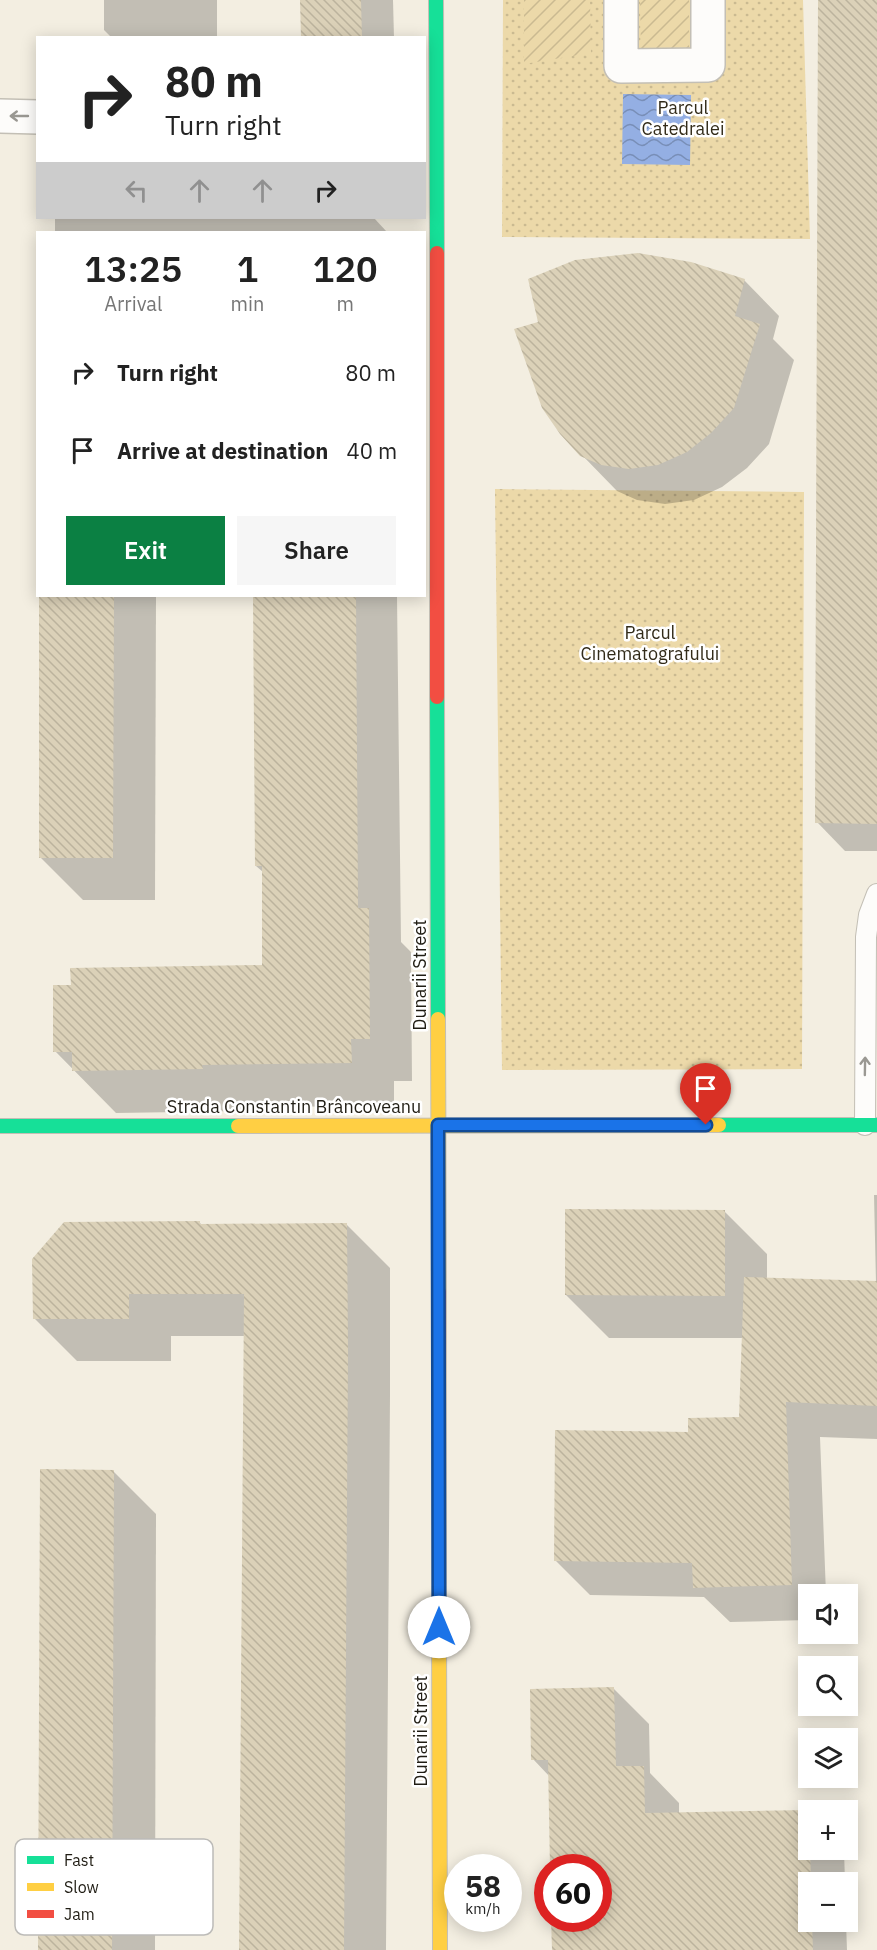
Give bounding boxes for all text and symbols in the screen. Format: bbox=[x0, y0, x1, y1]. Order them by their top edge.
text: 80 m bbox=[165, 54, 263, 109]
icon: right bbox=[66, 60, 144, 138]
park label: Parcul Catedralei bbox=[642, 96, 724, 140]
text: Turn right bbox=[165, 107, 282, 142]
one-way arrow bbox=[9, 111, 29, 122]
icon: left bbox=[120, 174, 153, 207]
icon: ahead bbox=[183, 174, 216, 207]
icon: ahead bbox=[246, 174, 279, 207]
icon: right bbox=[309, 174, 342, 207]
text: 13:25 bbox=[84, 245, 182, 292]
text: 1 bbox=[237, 245, 258, 292]
text: 120 bbox=[313, 245, 378, 292]
text: Arrival bbox=[104, 290, 162, 317]
text: min bbox=[231, 290, 264, 317]
text: m bbox=[336, 290, 354, 317]
icon: right bbox=[66, 356, 99, 389]
text: Turn right bbox=[117, 358, 218, 387]
text: 80 m bbox=[345, 358, 396, 387]
icon: arrive bbox=[66, 434, 99, 467]
text: Arrive at destination bbox=[117, 436, 328, 465]
text: 40 m bbox=[346, 436, 397, 465]
button: Exit bbox=[66, 516, 225, 585]
button: Share bbox=[237, 516, 396, 585]
park label: Parcul Cinematografului bbox=[581, 621, 719, 665]
street label: Dunarii Street bbox=[408, 919, 431, 1031]
one-way arrow bbox=[859, 1057, 871, 1077]
pin bbox=[680, 1063, 731, 1125]
icon: arrive bbox=[689, 1072, 722, 1105]
street label: Strada Constantin Brâncoveanu bbox=[167, 1095, 421, 1118]
map controls bbox=[798, 1584, 858, 1932]
button: sound bbox=[798, 1584, 858, 1644]
position arrow bbox=[407, 1595, 471, 1659]
button: search bbox=[798, 1656, 858, 1716]
street label: Dunarii Street bbox=[409, 1675, 432, 1787]
button: layers bbox=[798, 1728, 858, 1788]
button: + bbox=[798, 1800, 858, 1860]
legend bbox=[15, 1839, 213, 1935]
text: Fast bbox=[64, 1850, 94, 1870]
speed limit sign: 60 bbox=[534, 1854, 612, 1932]
text: 58 bbox=[465, 1866, 501, 1905]
button: − bbox=[798, 1872, 858, 1932]
text: Slow bbox=[64, 1877, 99, 1897]
text: km/h bbox=[465, 1899, 501, 1918]
text: Jam bbox=[64, 1904, 95, 1924]

